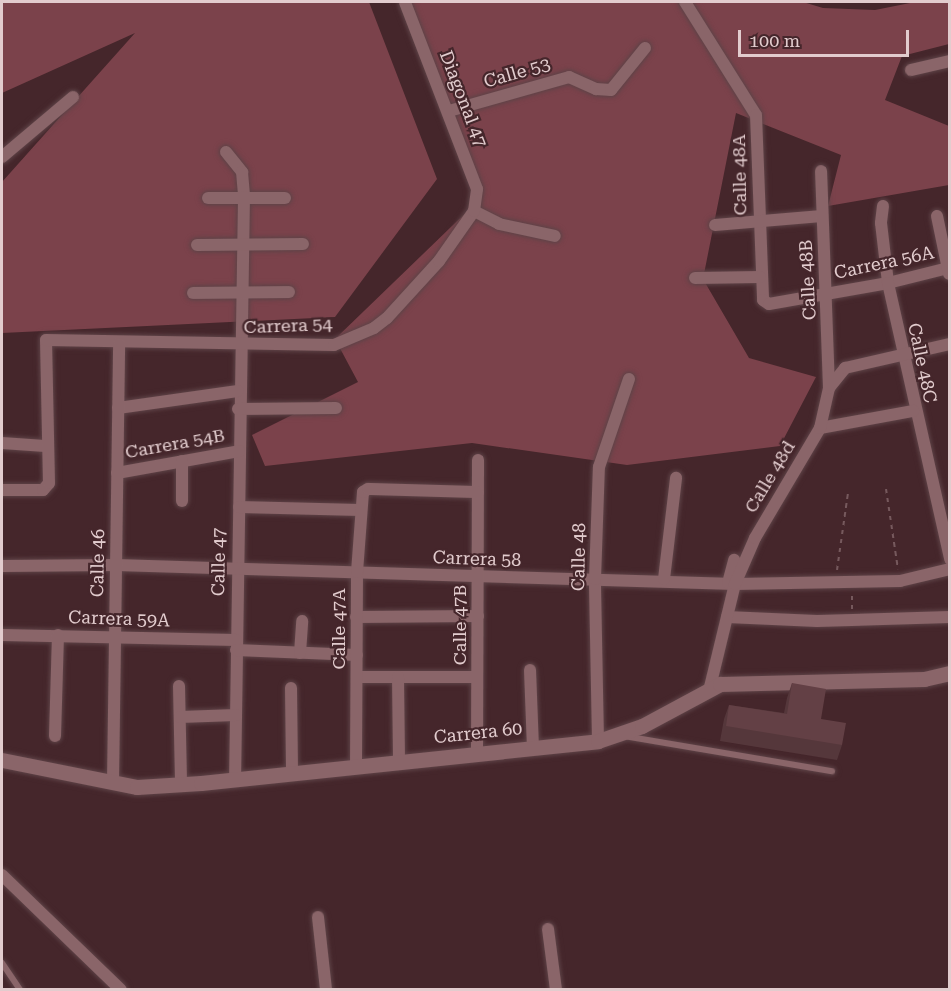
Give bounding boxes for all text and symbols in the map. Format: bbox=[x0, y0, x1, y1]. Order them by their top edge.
scale bar bbox=[741, 18, 912, 56]
text: 100 m bbox=[749, 30, 800, 51]
street label: Diagonal 47 bbox=[435, 48, 491, 150]
street label: Calle 53 bbox=[481, 53, 553, 93]
street label: Calle 48A bbox=[728, 134, 752, 216]
street label: Calle 48B bbox=[795, 239, 821, 321]
street label: Carrera 56A bbox=[832, 242, 936, 284]
street label: Carrera 54 bbox=[243, 314, 333, 338]
street label: Calle 48C bbox=[903, 321, 941, 405]
street label: Carrera 54B bbox=[123, 425, 227, 463]
street label: Calle 48d bbox=[740, 437, 800, 517]
street label: Calle 48 bbox=[568, 523, 590, 591]
street label: Calle 47 bbox=[208, 528, 230, 596]
street label: Calle 46 bbox=[87, 529, 109, 597]
street label: Carrera 58 bbox=[432, 547, 522, 571]
street label: Calle 47B bbox=[449, 585, 471, 665]
street label: Calle 47A bbox=[328, 589, 350, 669]
street label: Carrera 59A bbox=[68, 606, 170, 632]
street label: Carrera 60 bbox=[433, 718, 523, 748]

